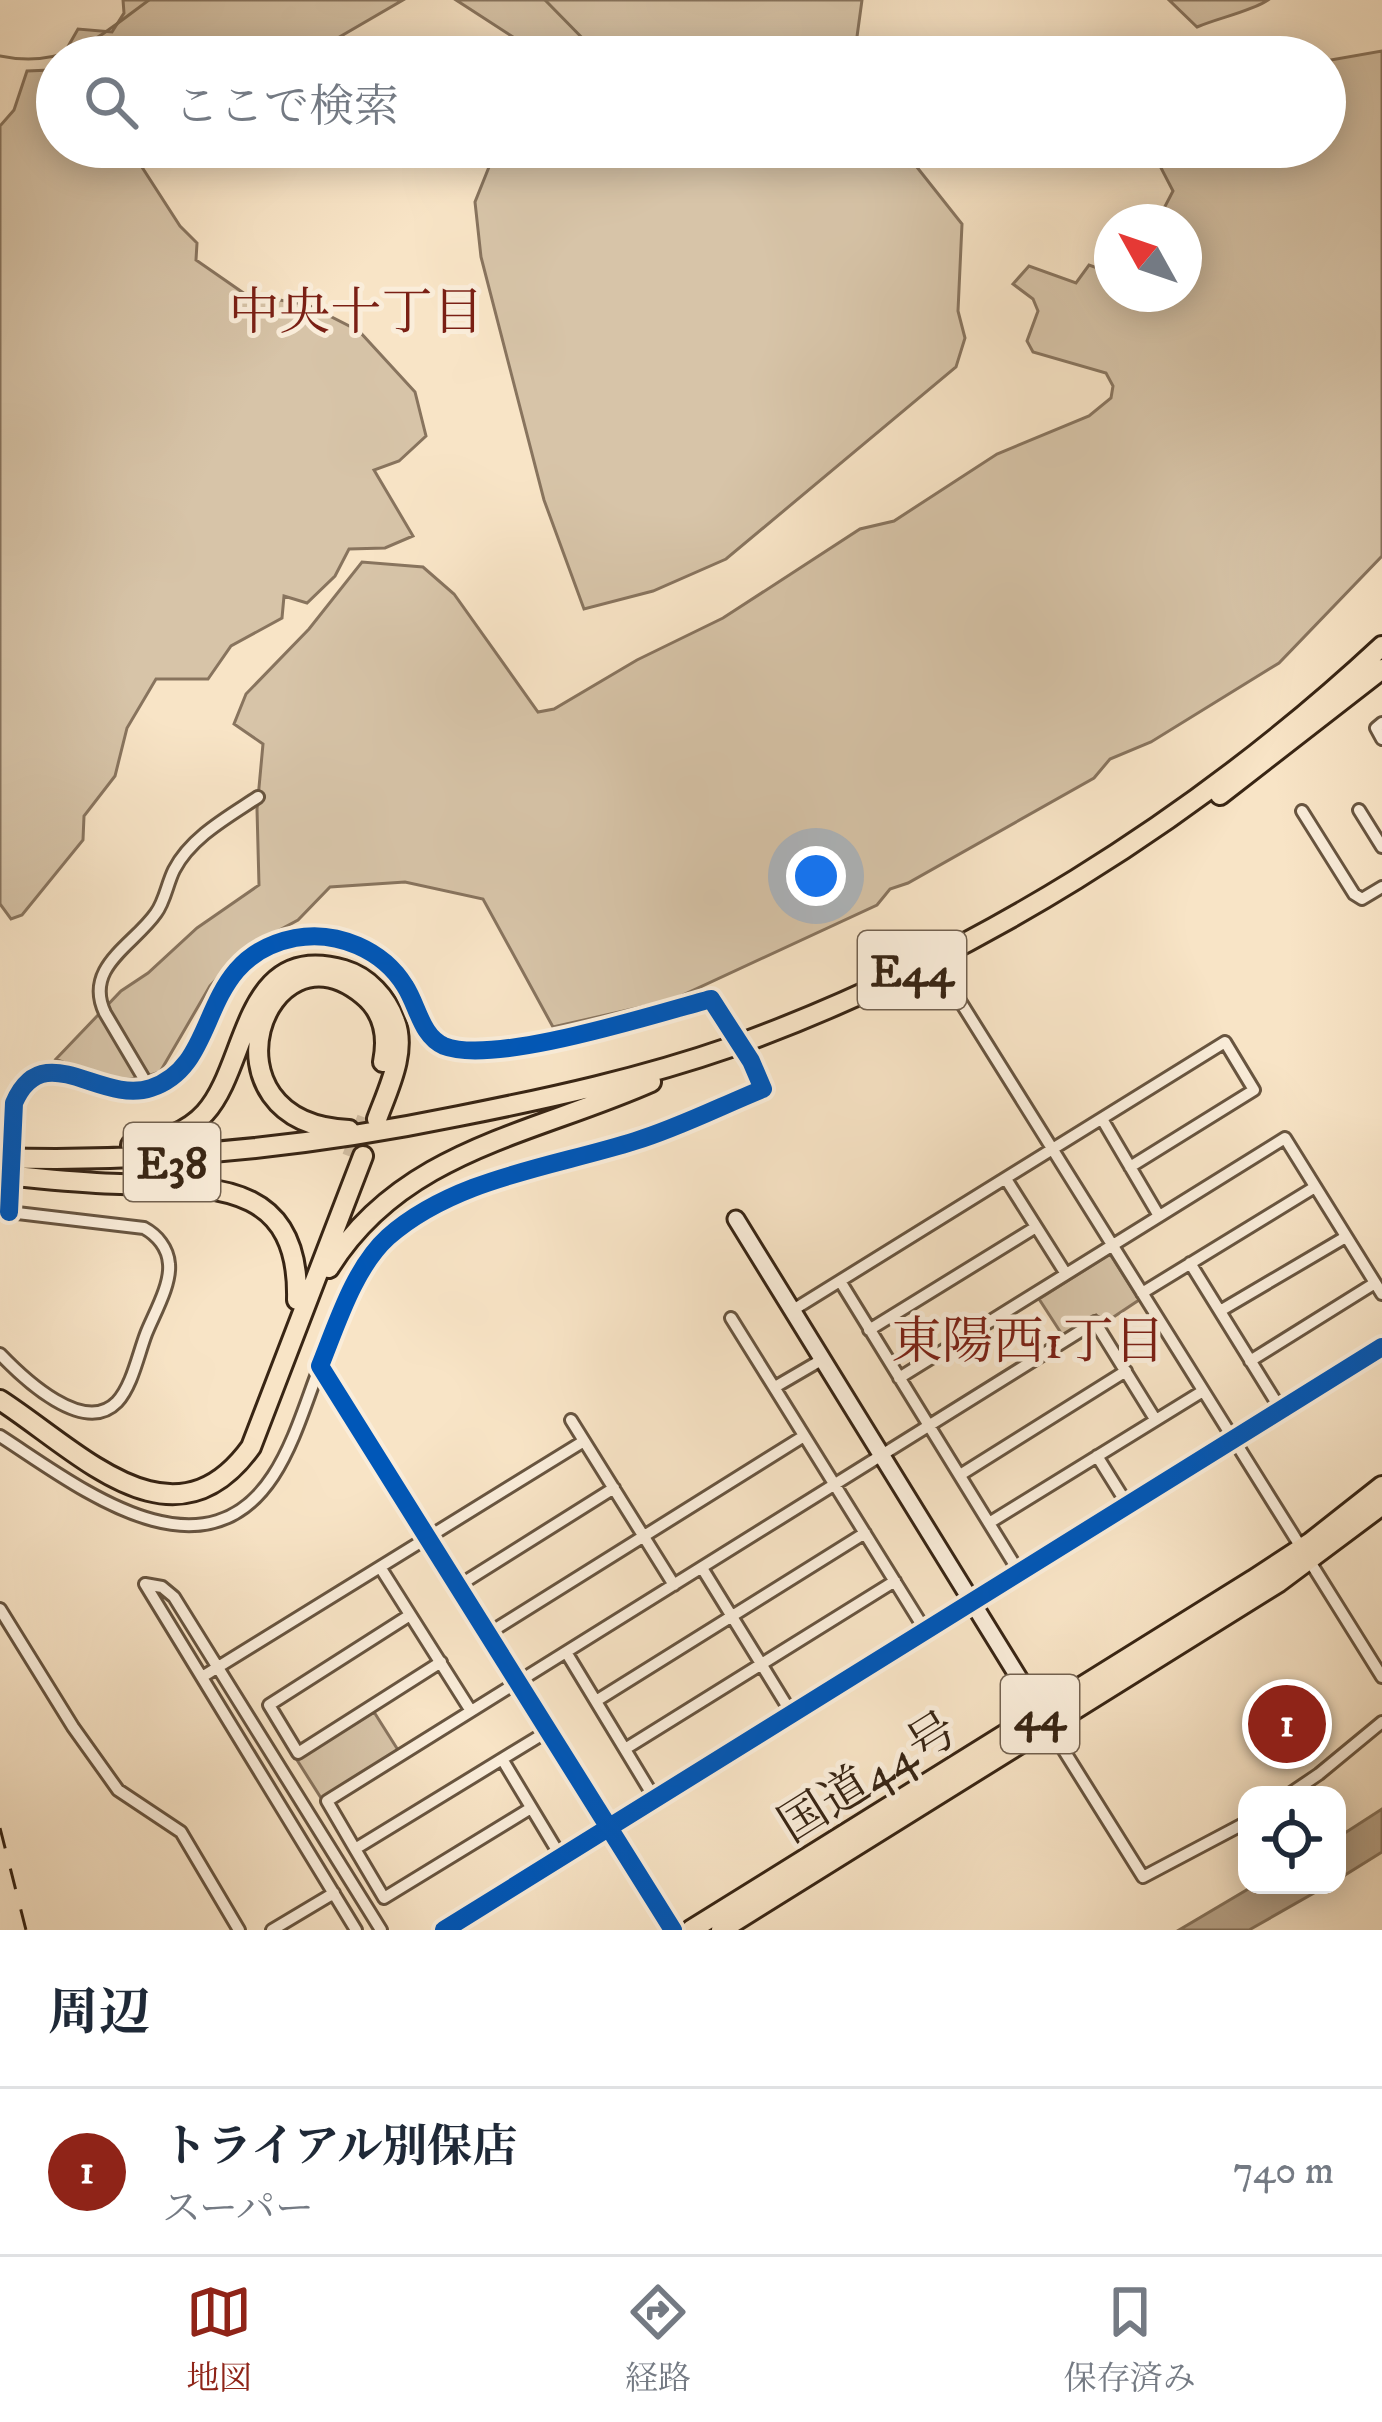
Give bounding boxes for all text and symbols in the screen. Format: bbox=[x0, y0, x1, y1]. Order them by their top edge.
search box bbox=[36, 36, 1346, 168]
icon: search bbox=[78, 69, 144, 135]
text: ここで検索 bbox=[174, 80, 399, 136]
north arrow bbox=[1094, 204, 1202, 312]
district label: 中央十丁目 bbox=[228, 282, 484, 346]
your location bbox=[786, 846, 846, 906]
road number: E44 bbox=[858, 931, 966, 1009]
road number: E38 bbox=[124, 1123, 220, 1201]
district label: 東陽西1丁目 bbox=[891, 1311, 1165, 1375]
road number: 44 bbox=[1001, 1675, 1079, 1753]
pin: 1 bbox=[1248, 1679, 1326, 1769]
street label: 国道44号 bbox=[768, 1700, 969, 1857]
map controls bbox=[1238, 1786, 1346, 1894]
button: locate bbox=[1238, 1786, 1346, 1894]
text: 周辺 bbox=[48, 1982, 150, 2046]
text: トライアル別保店 bbox=[162, 2120, 518, 2176]
text: 1 bbox=[80, 2147, 94, 2196]
text: 740 m bbox=[1233, 2147, 1334, 2196]
text: スーパー bbox=[162, 2185, 314, 2234]
tab: 地図 bbox=[186, 2279, 252, 2400]
tab: 経路 bbox=[625, 2279, 691, 2400]
tab: 保存済み bbox=[1064, 2279, 1196, 2400]

